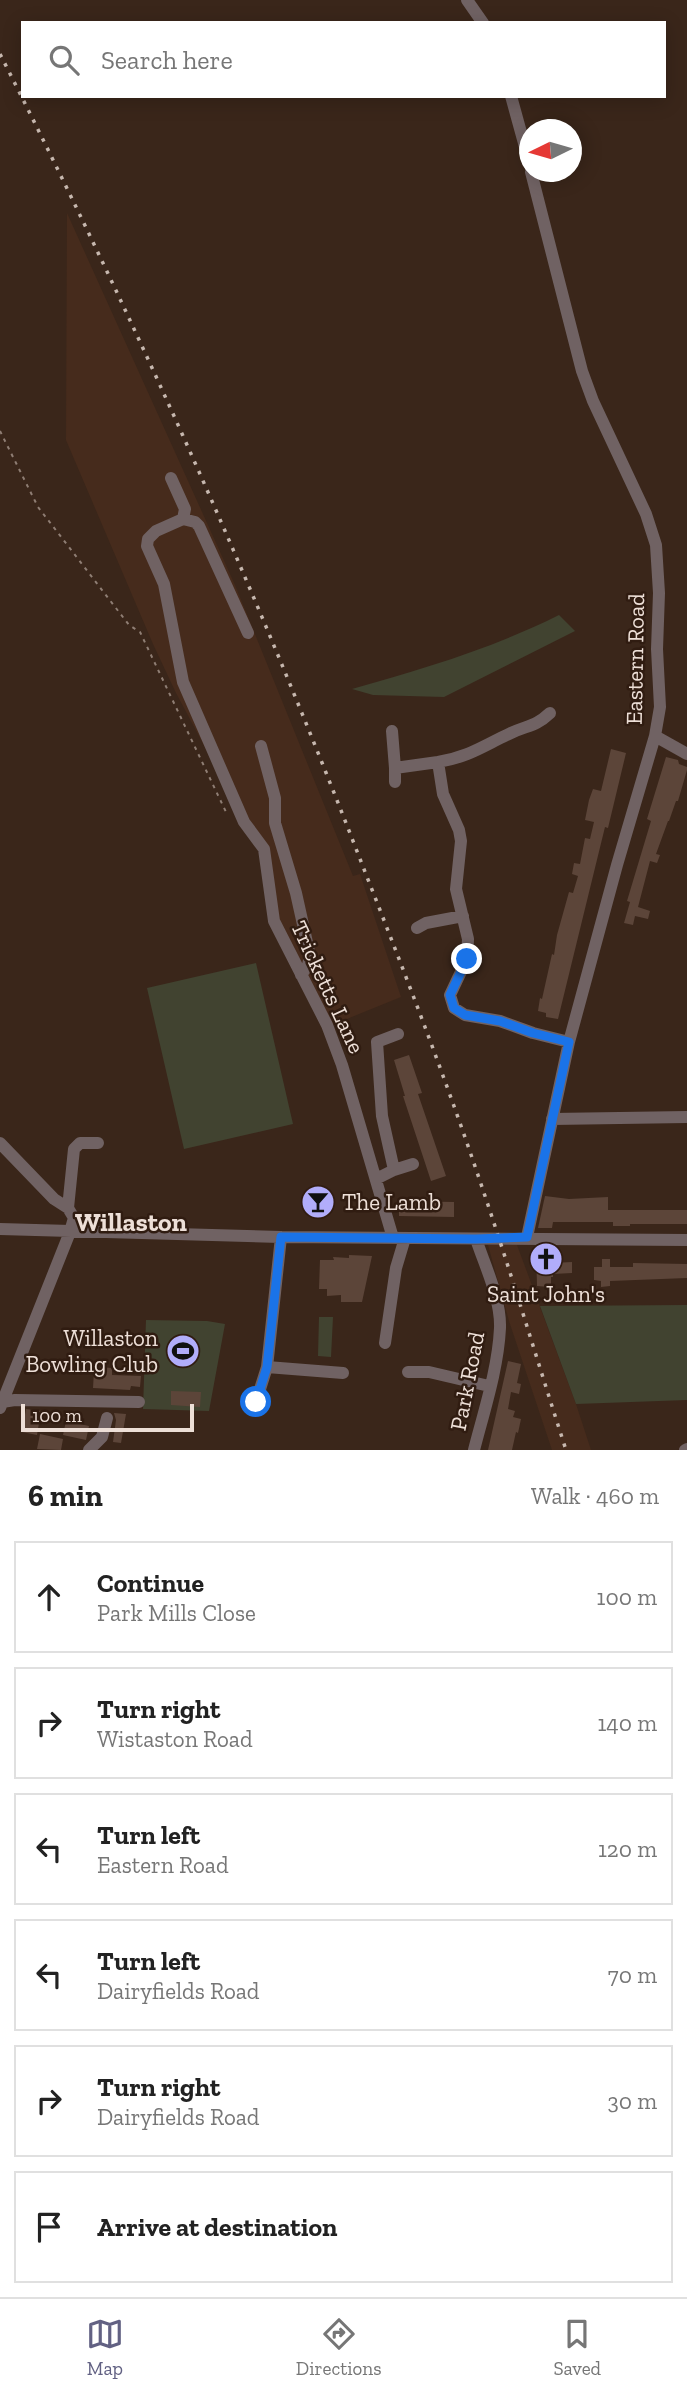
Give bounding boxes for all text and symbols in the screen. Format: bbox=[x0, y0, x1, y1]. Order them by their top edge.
search box bbox=[21, 21, 666, 98]
icon: search bbox=[45, 41, 83, 79]
text: Search here bbox=[101, 44, 233, 76]
north arrow bbox=[519, 119, 582, 182]
street label: Eastern Road bbox=[620, 593, 650, 725]
street label: Tricketts Lane bbox=[285, 916, 371, 1058]
route end bbox=[451, 943, 482, 974]
bar icon: The Lamb bbox=[299, 1183, 337, 1221]
place label: The Lamb bbox=[342, 1188, 441, 1216]
district label: Willaston bbox=[75, 1206, 188, 1238]
church icon: Saint John's bbox=[527, 1240, 565, 1278]
place label: Saint John's bbox=[487, 1280, 605, 1308]
place label: Willaston Bowling Club bbox=[25, 1324, 158, 1378]
street label: Park Road bbox=[444, 1329, 490, 1433]
sports icon: Willaston Bowling Club bbox=[164, 1332, 202, 1370]
route start bbox=[240, 1386, 271, 1417]
scale bar bbox=[21, 1401, 194, 1433]
text: 100 m bbox=[32, 1404, 82, 1427]
text: 6 min bbox=[28, 1478, 103, 1514]
text: Walk · 460 m bbox=[531, 1482, 659, 1510]
text: Continue bbox=[97, 1567, 204, 1599]
icon: ahead bbox=[30, 1578, 68, 1616]
text: 100 m bbox=[597, 1583, 657, 1611]
text: Park Mills Close bbox=[97, 1599, 256, 1627]
text: Turn right bbox=[97, 1693, 220, 1725]
icon: right bbox=[30, 1704, 68, 1742]
text: 140 m bbox=[597, 1709, 657, 1737]
text: Wistaston Road bbox=[97, 1725, 253, 1753]
text: Turn left bbox=[97, 1819, 200, 1851]
icon: left bbox=[30, 1830, 68, 1868]
text: 120 m bbox=[598, 1835, 657, 1863]
text: Eastern Road bbox=[97, 1851, 229, 1879]
text: Turn left bbox=[97, 1945, 200, 1977]
icon: left bbox=[30, 1956, 68, 1994]
text: 70 m bbox=[608, 1961, 657, 1989]
text: Dairyfields Road bbox=[97, 1977, 259, 2005]
text: Turn right bbox=[97, 2071, 220, 2103]
icon: right bbox=[30, 2082, 68, 2120]
text: 30 m bbox=[607, 2087, 657, 2115]
text: Dairyfields Road bbox=[97, 2103, 259, 2131]
icon: arrive bbox=[30, 2208, 68, 2246]
text: Arrive at destination bbox=[97, 2211, 337, 2243]
tab: Map bbox=[86, 2315, 124, 2380]
tab: Directions bbox=[296, 2315, 382, 2380]
tab: Saved bbox=[553, 2315, 601, 2380]

